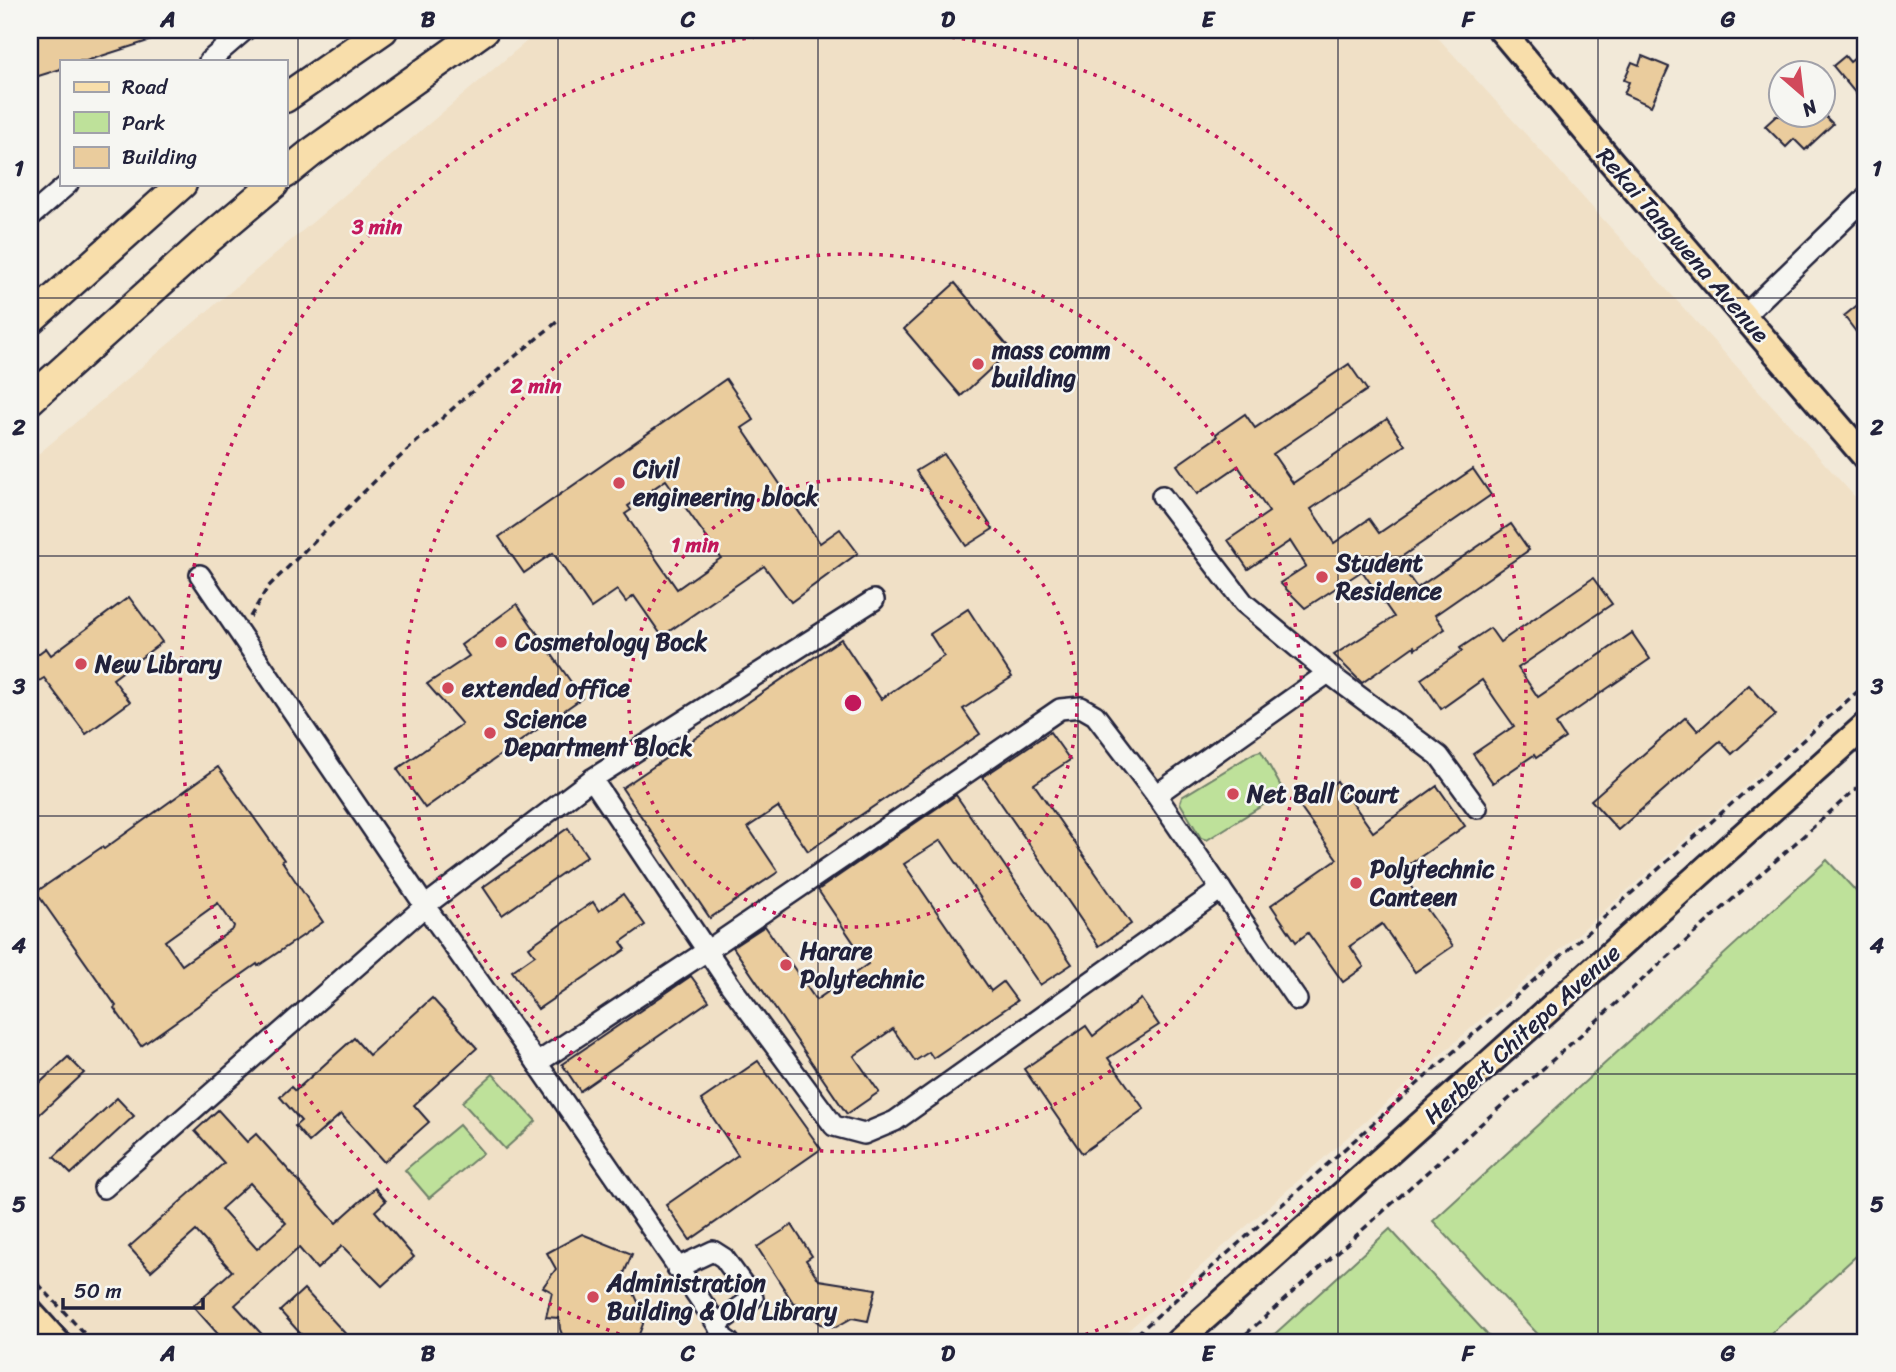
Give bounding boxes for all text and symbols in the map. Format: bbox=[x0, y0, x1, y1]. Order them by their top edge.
text: A bbox=[159, 0, 176, 40]
text: B bbox=[421, 0, 436, 40]
text: C bbox=[680, 0, 696, 40]
text: D bbox=[941, 0, 956, 40]
text: E bbox=[1202, 0, 1217, 40]
text: F bbox=[1461, 0, 1476, 40]
text: G bbox=[1720, 0, 1736, 40]
legend bbox=[60, 60, 287, 186]
north arrow bbox=[1766, 60, 1836, 130]
text: Road bbox=[122, 68, 169, 106]
text: N bbox=[1795, 90, 1824, 127]
text: Park bbox=[122, 104, 165, 142]
street label: Rekai Tangwena Avenue bbox=[1585, 137, 1781, 353]
text: Building bbox=[122, 138, 198, 176]
text: 1 bbox=[14, 148, 24, 189]
text: 1 bbox=[1872, 148, 1882, 189]
text: 3 min bbox=[351, 208, 403, 246]
place label: mass comm building bbox=[991, 329, 1111, 399]
marker: mass comm building bbox=[970, 356, 986, 372]
text: 2 min bbox=[510, 367, 562, 405]
text: 2 bbox=[11, 407, 26, 448]
text: 2 bbox=[1869, 407, 1884, 448]
place label: Civil engineering block bbox=[632, 448, 820, 518]
marker: Civil engineering block bbox=[611, 475, 627, 491]
text: 1 min bbox=[671, 526, 720, 564]
place label: Student Residence bbox=[1335, 542, 1443, 612]
marker: Student Residence bbox=[1314, 569, 1330, 585]
place label: Cosmetology Bock bbox=[514, 621, 708, 663]
marker: Cosmetology Bock bbox=[493, 634, 509, 650]
place label: New Library bbox=[94, 643, 222, 685]
marker: New Library bbox=[73, 656, 89, 672]
text: 3 bbox=[12, 666, 26, 707]
text: 3 bbox=[1870, 666, 1884, 707]
place label: extended office bbox=[461, 667, 631, 709]
marker: extended office bbox=[440, 680, 456, 696]
centre of rings bbox=[841, 691, 865, 715]
place label: Science Department Block bbox=[503, 698, 693, 768]
marker: Science Department Block bbox=[482, 725, 498, 741]
place label: Net Ball Court bbox=[1246, 773, 1400, 815]
marker: Net Ball Court bbox=[1225, 786, 1241, 802]
place label: Polytechnic Canteen bbox=[1369, 848, 1495, 918]
marker: Polytechnic Canteen bbox=[1348, 875, 1364, 891]
text: 4 bbox=[11, 925, 27, 966]
text: 4 bbox=[1869, 925, 1885, 966]
place label: Harare Polytechnic bbox=[800, 930, 925, 1000]
street label: Herbert Chitepo Avenue bbox=[1413, 933, 1631, 1135]
marker: Harare Polytechnic bbox=[778, 957, 794, 973]
text: 5 bbox=[12, 1184, 26, 1225]
text: 5 bbox=[1870, 1184, 1884, 1225]
place label: Administration Building & Old Library bbox=[606, 1262, 837, 1332]
scale bar bbox=[63, 1267, 203, 1311]
text: 50 m bbox=[74, 1272, 122, 1310]
marker: Administration Building & Old Library bbox=[585, 1289, 601, 1305]
text: A bbox=[159, 1333, 176, 1372]
text: B bbox=[421, 1333, 436, 1372]
text: C bbox=[680, 1333, 696, 1372]
text: D bbox=[941, 1333, 956, 1372]
text: E bbox=[1202, 1333, 1217, 1372]
text: F bbox=[1461, 1333, 1476, 1372]
text: G bbox=[1720, 1333, 1736, 1372]

